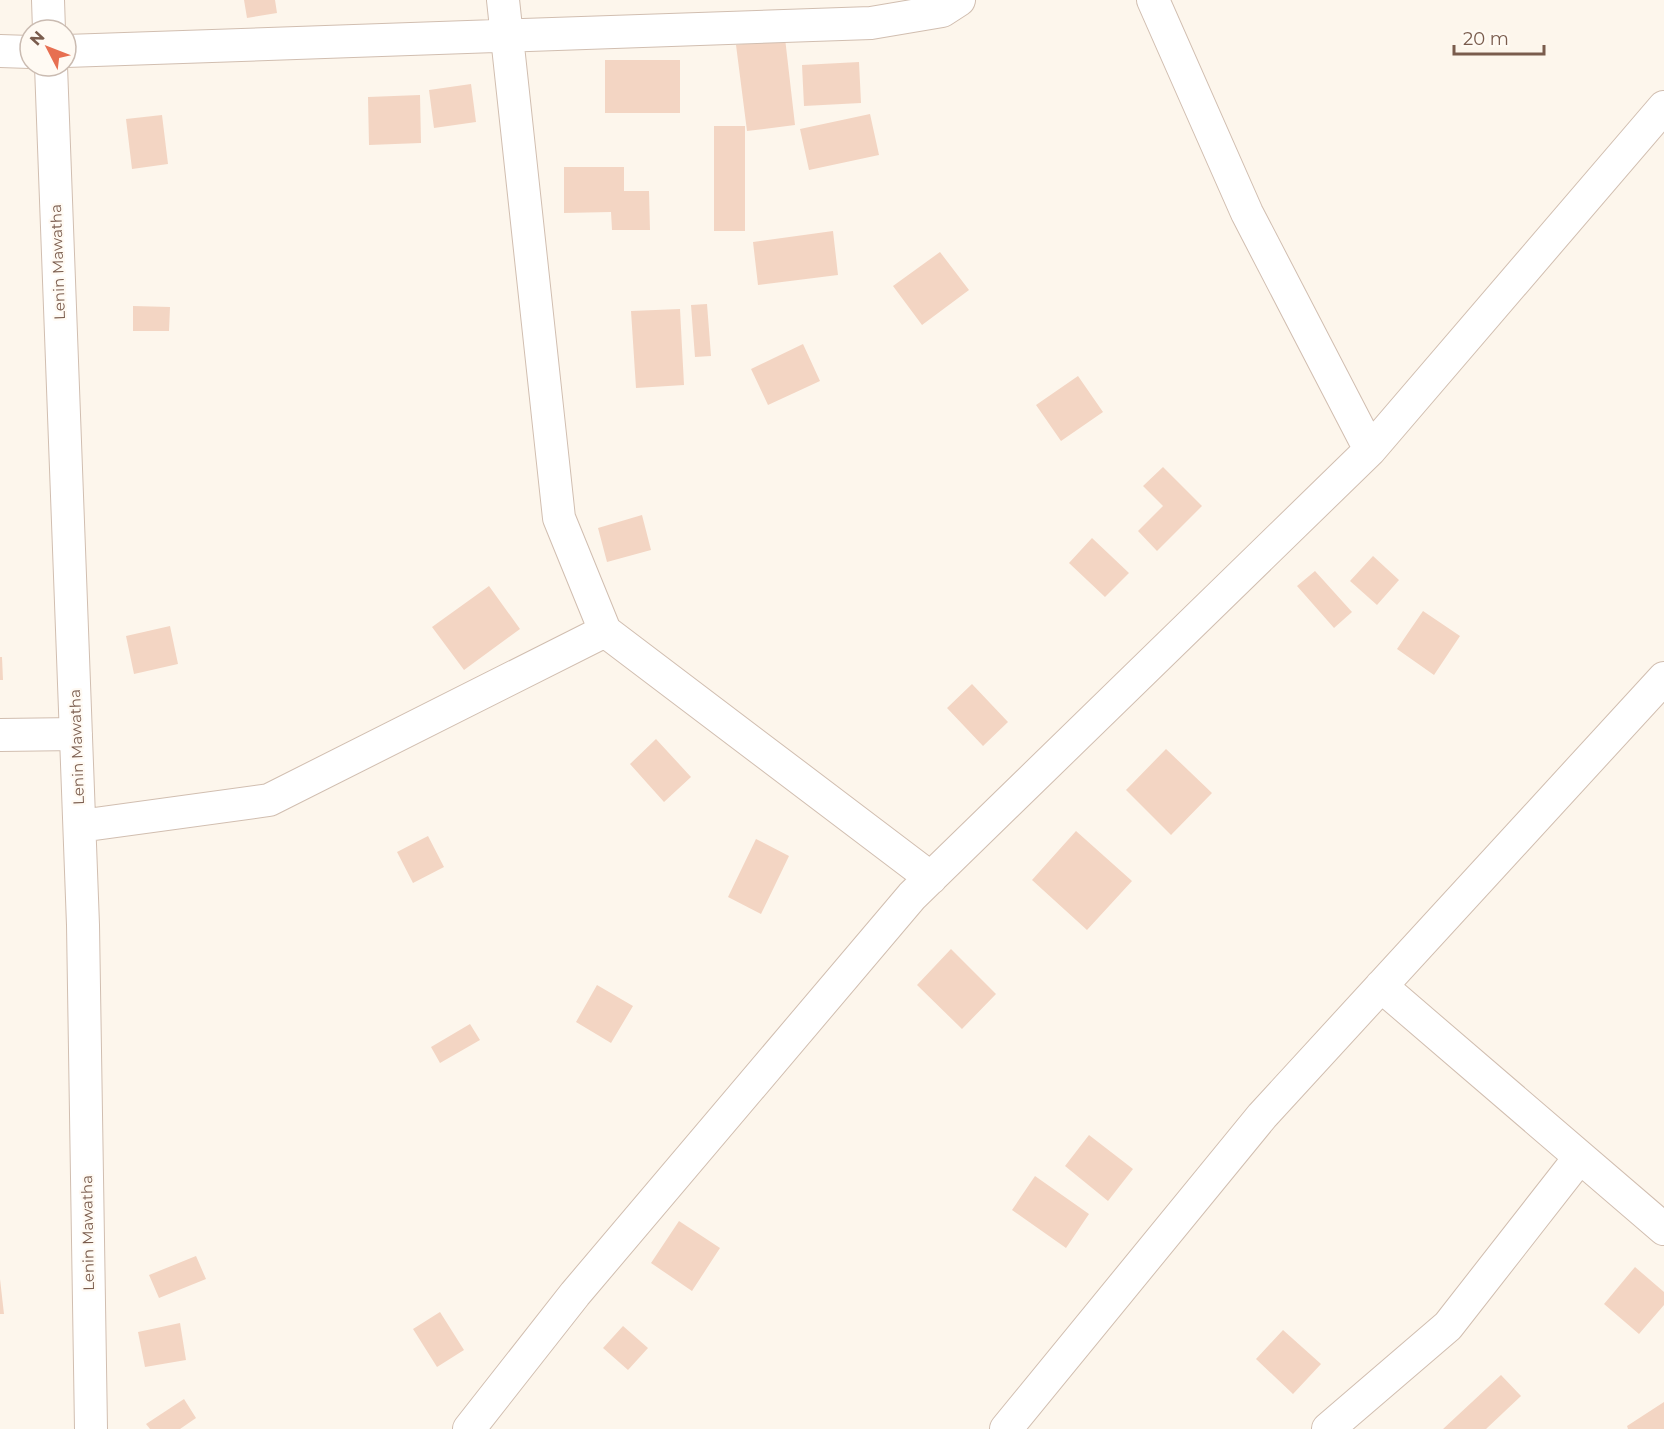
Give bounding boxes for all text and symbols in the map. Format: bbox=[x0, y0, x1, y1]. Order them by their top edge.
north arrow bbox=[18, 18, 78, 78]
scale bar bbox=[1454, 18, 1544, 56]
text: N bbox=[26, 27, 49, 49]
text: 20 m bbox=[1463, 28, 1509, 50]
street label: Lenin Mawatha bbox=[46, 204, 69, 320]
street label: Lenin Mawatha bbox=[65, 689, 88, 805]
street label: Lenin Mawatha bbox=[77, 1175, 98, 1291]

